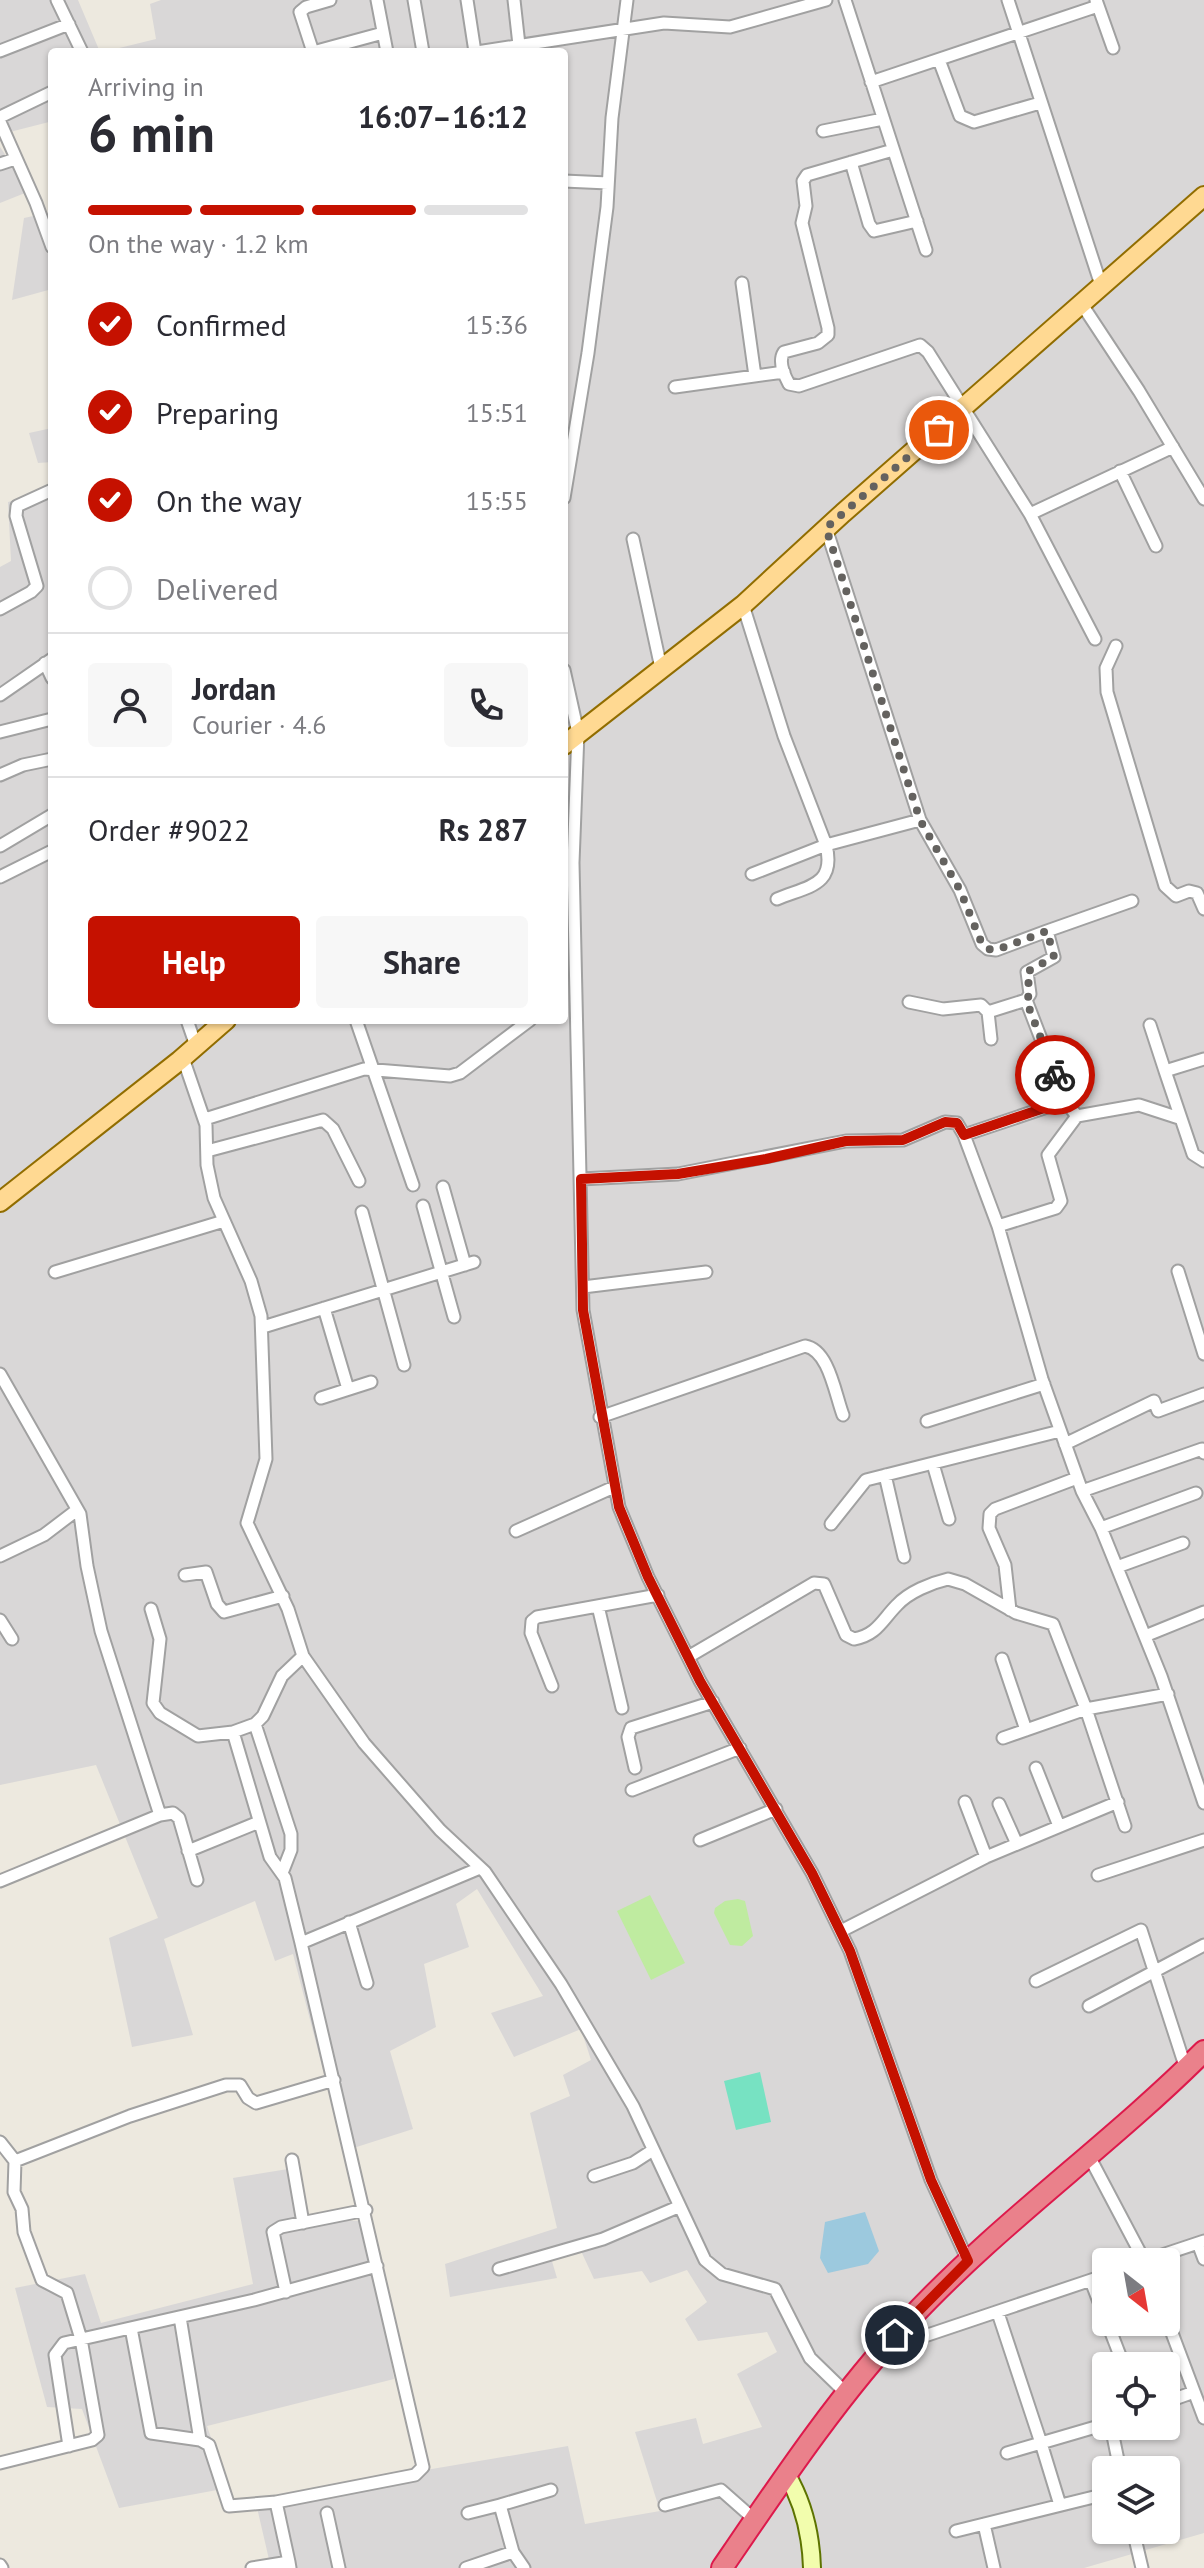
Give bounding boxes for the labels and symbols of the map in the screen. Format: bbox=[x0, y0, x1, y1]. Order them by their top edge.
pin bbox=[905, 396, 973, 464]
courier bbox=[1015, 1035, 1095, 1115]
north arrow bbox=[1092, 2248, 1180, 2336]
pin bbox=[861, 2301, 929, 2369]

